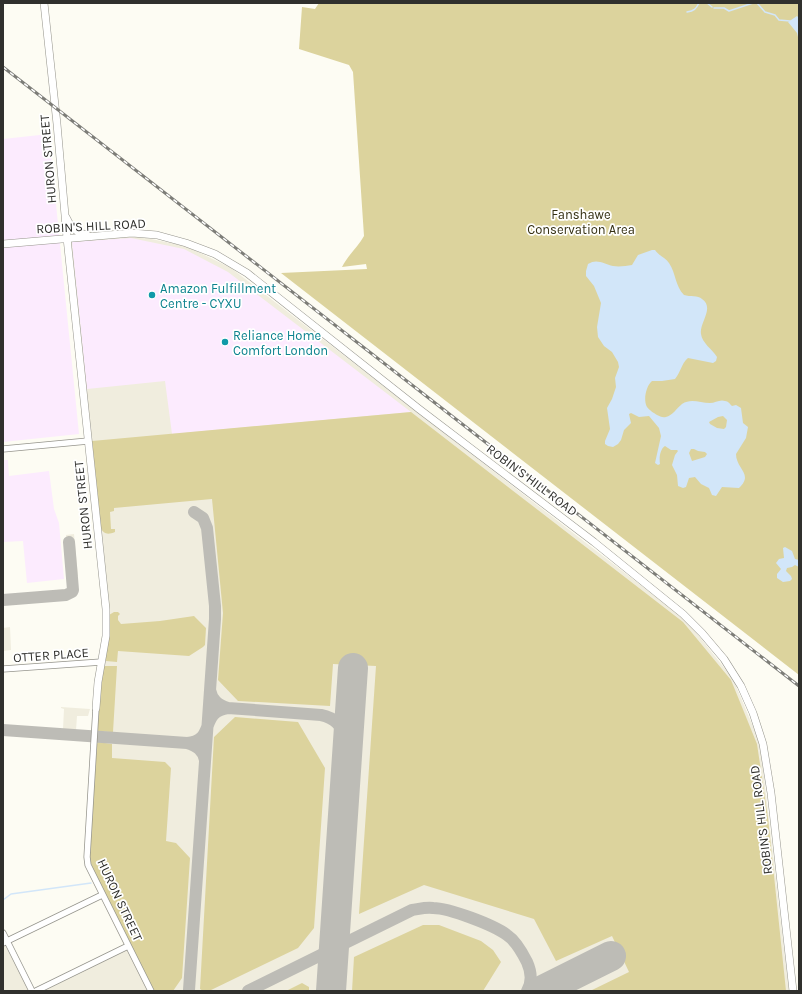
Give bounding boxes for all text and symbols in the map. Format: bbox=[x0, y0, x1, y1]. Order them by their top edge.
street label: HURON STREET bbox=[37, 114, 59, 204]
park label: Fanshawe Conservation Area bbox=[527, 207, 635, 237]
street label: ROBIN'S HILL ROAD bbox=[36, 216, 146, 236]
place label: Amazon Fulfillment Centre - CYXU bbox=[160, 281, 276, 311]
marker: Amazon Fulfillment Centre - CYXU bbox=[147, 290, 157, 300]
place label: Reliance Home Comfort London bbox=[233, 328, 328, 358]
marker: Reliance Home Comfort London bbox=[220, 337, 230, 347]
street label: ROBIN'S HILL ROAD bbox=[484, 441, 580, 519]
street label: HURON STREET bbox=[71, 459, 95, 550]
street label: OTTER PLACE bbox=[13, 645, 89, 665]
street label: ROBIN'S HILL ROAD bbox=[747, 765, 775, 875]
street label: HURON STREET bbox=[94, 857, 146, 944]

